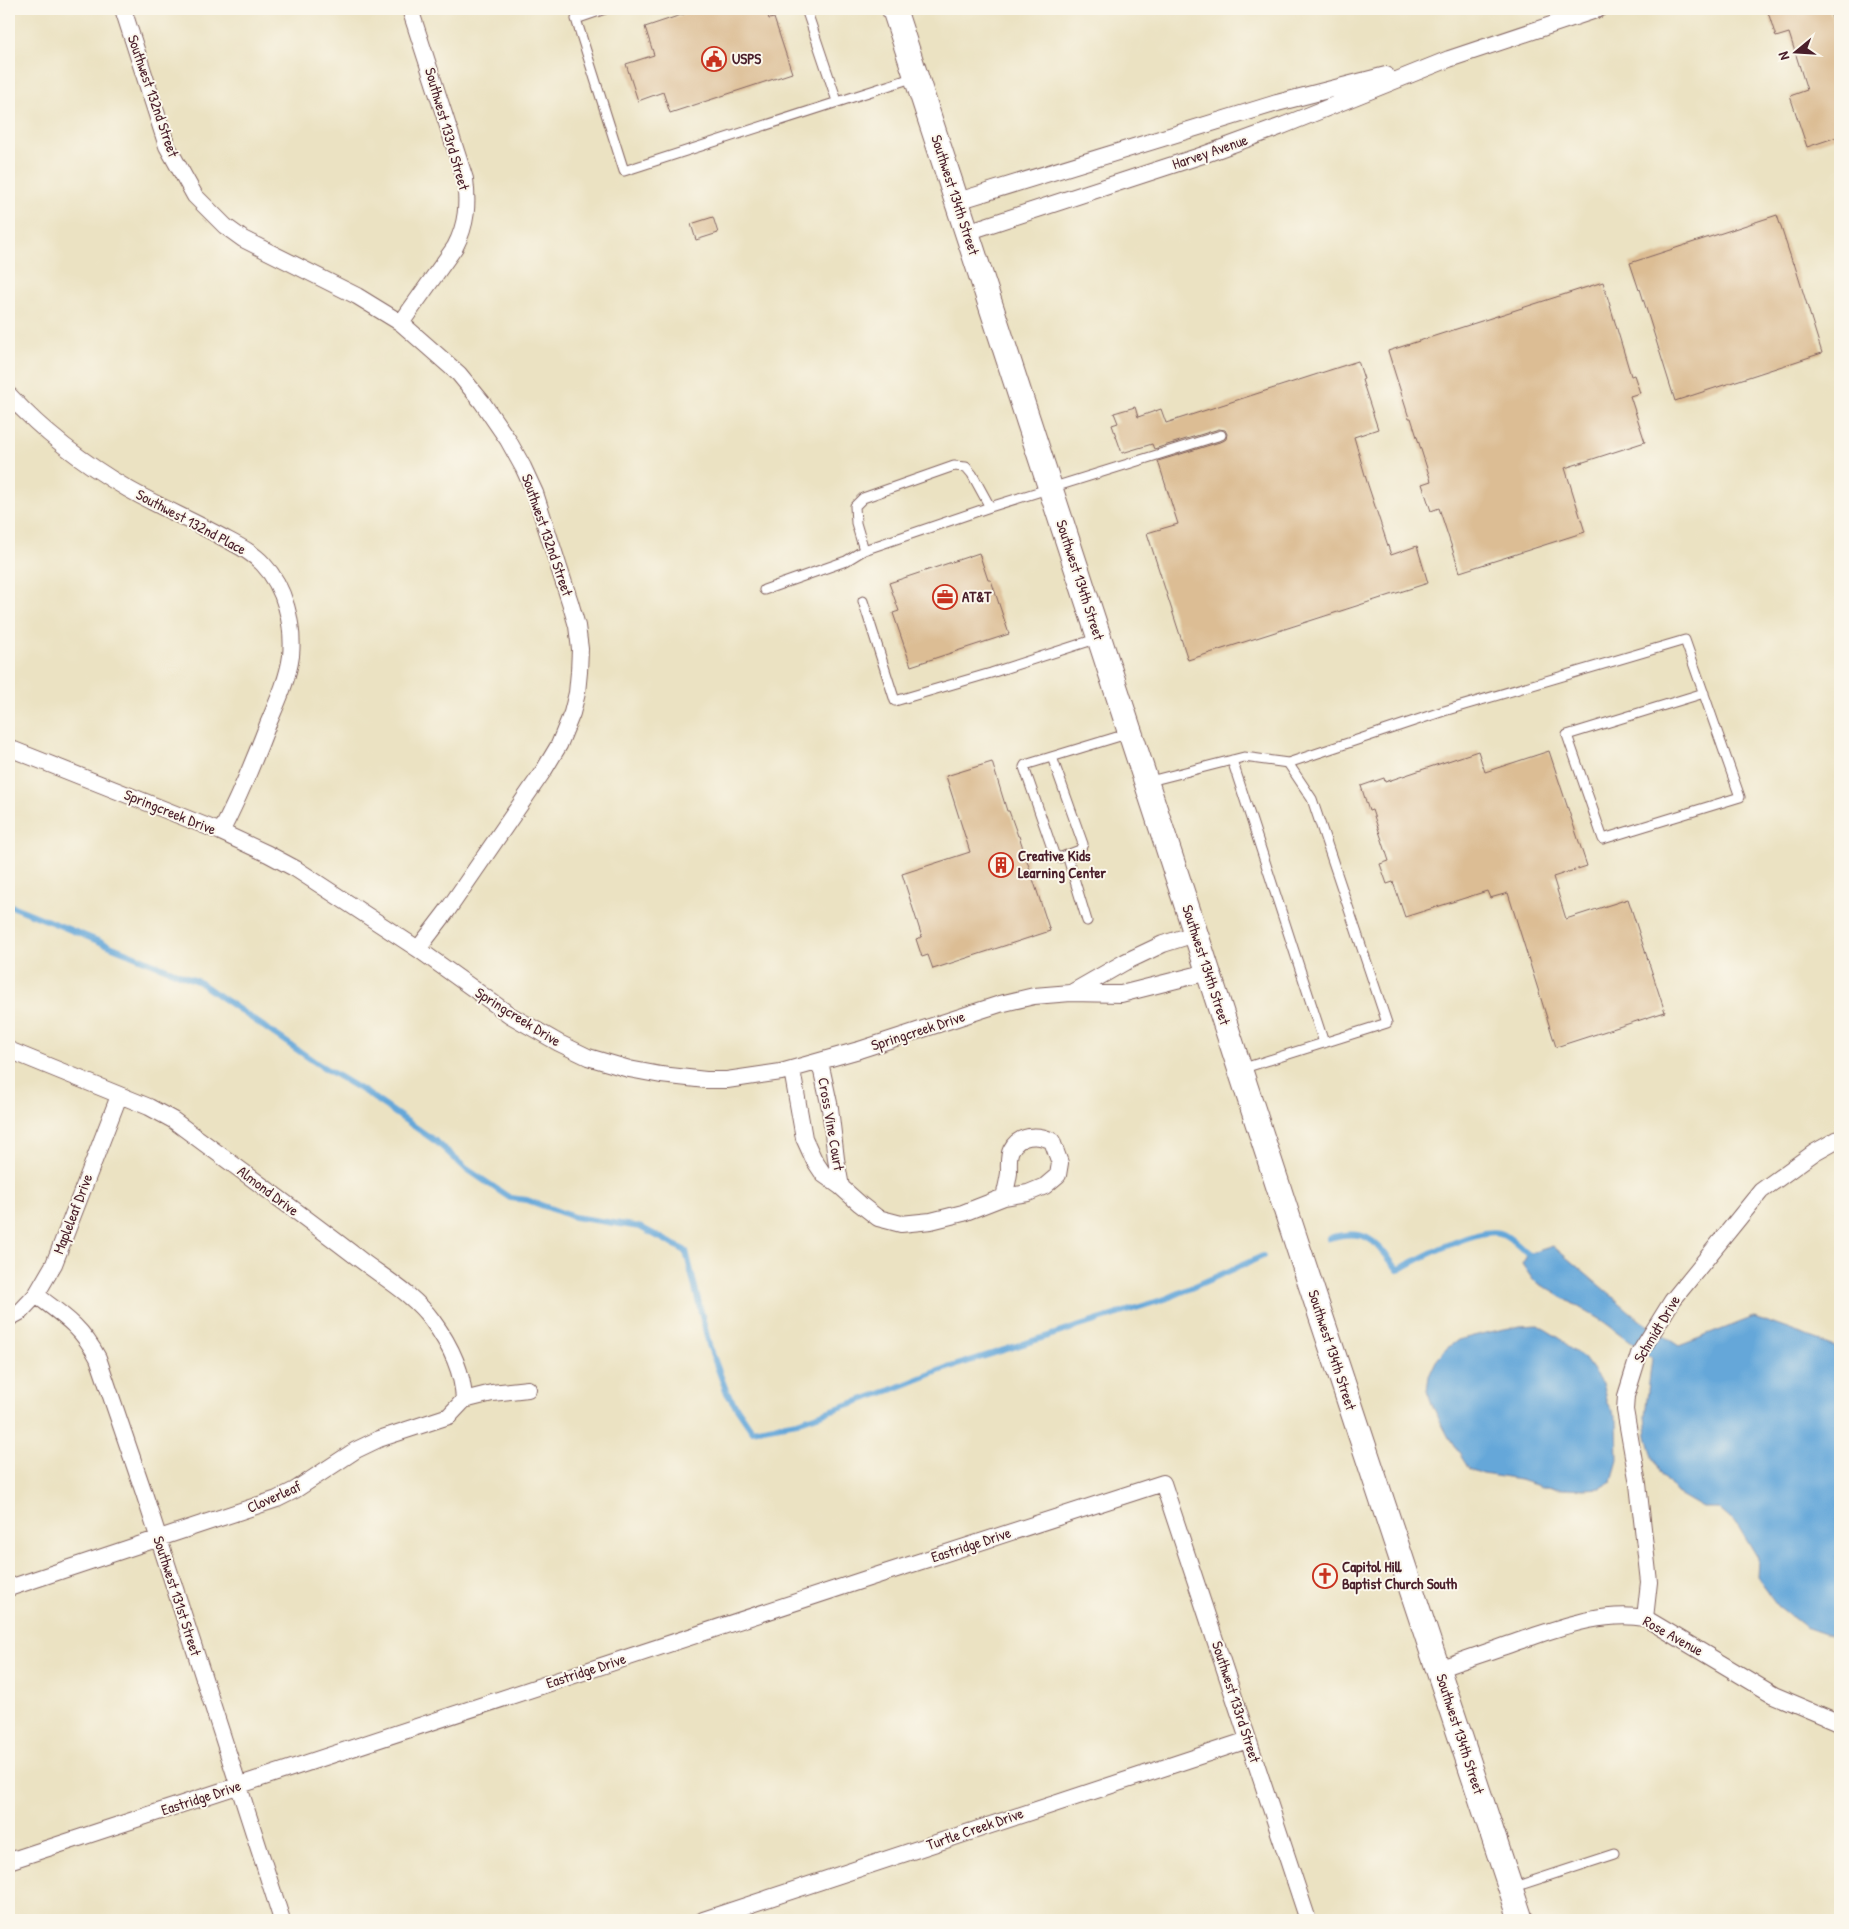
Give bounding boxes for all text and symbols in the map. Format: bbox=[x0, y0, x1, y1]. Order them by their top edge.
north arrow bbox=[1772, 28, 1822, 78]
street label: Southwest 132nd Street bbox=[123, 32, 184, 160]
public building icon: USPS bbox=[701, 46, 727, 72]
place label: USPS bbox=[732, 48, 761, 69]
text: N bbox=[1773, 49, 1793, 63]
street label: Southwest 133rd Street bbox=[420, 65, 475, 193]
street label: Harvey Avenue bbox=[1169, 129, 1250, 174]
street label: Southwest 134th Street bbox=[926, 132, 985, 258]
street label: Southwest 132nd Street bbox=[517, 471, 578, 599]
street label: Southwest 132nd Place bbox=[133, 484, 250, 559]
street label: Southwest 134th Street bbox=[1051, 517, 1110, 643]
office icon: AT&T bbox=[932, 584, 958, 610]
place label: AT&T bbox=[962, 586, 992, 607]
street label: Springcreek Drive bbox=[121, 784, 219, 840]
place label: Creative Kids Learning Center bbox=[1018, 845, 1106, 884]
building icon: Creative Kids Learning Center bbox=[988, 852, 1014, 878]
street label: Southwest 134th Street bbox=[1177, 902, 1236, 1028]
street label: Springcreek Drive bbox=[471, 982, 565, 1051]
street label: Springcreek Drive bbox=[868, 1005, 967, 1056]
street label: Cross Vine Court bbox=[813, 1076, 850, 1173]
street label: Almond Drive bbox=[233, 1161, 303, 1221]
street label: Mapleleaf Drive bbox=[48, 1171, 97, 1257]
street label: Southwest 134th Street bbox=[1303, 1287, 1362, 1413]
street label: Schmidt Drive bbox=[1628, 1291, 1685, 1366]
street label: Cloverleaf bbox=[243, 1475, 305, 1518]
street label: Eastridge Drive bbox=[928, 1522, 1013, 1567]
street label: Southwest 131st Street bbox=[148, 1533, 207, 1659]
place label: Capitol Hill Baptist Church South bbox=[1342, 1556, 1458, 1595]
church icon: Capitol Hill Baptist Church South bbox=[1312, 1563, 1338, 1589]
street label: Rose Avenue bbox=[1639, 1610, 1707, 1661]
street label: Southwest 133rd Street bbox=[1207, 1638, 1266, 1766]
street label: Eastridge Drive bbox=[543, 1648, 628, 1693]
street label: Southwest 134th Street bbox=[1431, 1671, 1490, 1797]
street label: Eastridge Drive bbox=[158, 1775, 243, 1820]
street label: Turtle Creek Drive bbox=[924, 1802, 1026, 1855]

